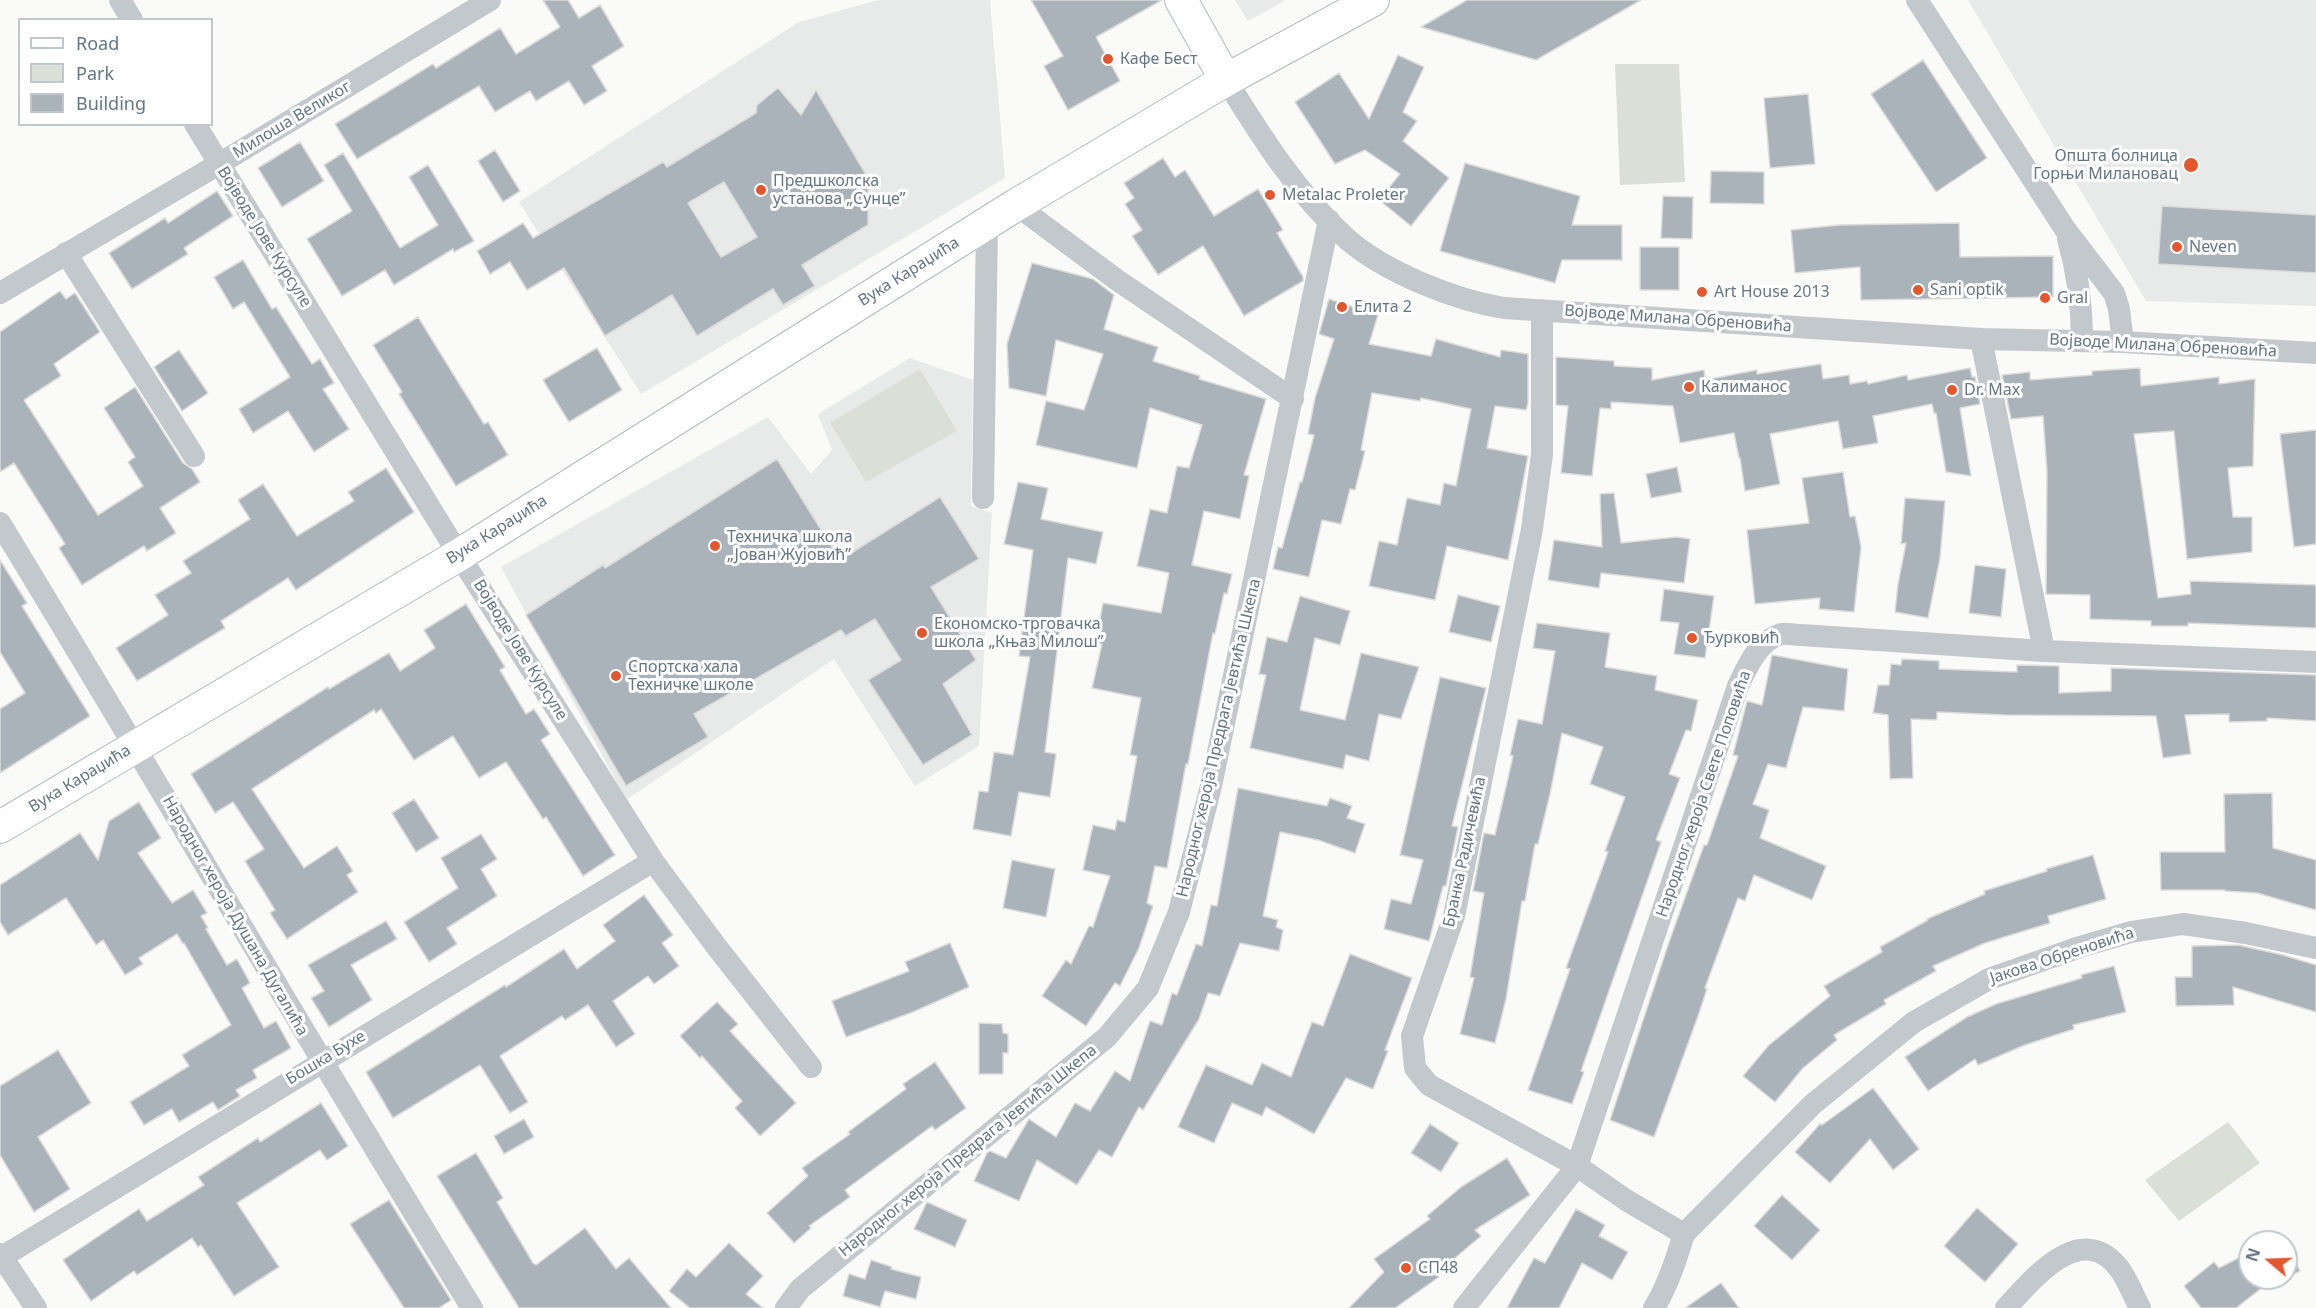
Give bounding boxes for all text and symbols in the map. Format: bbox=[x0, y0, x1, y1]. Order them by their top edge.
legend bbox=[18, 18, 213, 126]
text: Road bbox=[76, 31, 119, 55]
place label: Кафе Бест bbox=[1120, 49, 1197, 69]
marker: Кафе Бест bbox=[1101, 52, 1115, 66]
text: Park bbox=[76, 61, 114, 85]
street label: Милоша Великог bbox=[230, 77, 354, 163]
text: Building bbox=[76, 91, 146, 115]
place label: Општа болница Горњи Милановац bbox=[2033, 146, 2178, 184]
marker: Општа болница Горњи Милановац bbox=[2182, 156, 2200, 174]
street label: Војводе Јове Курсуле bbox=[213, 163, 315, 311]
place label: Предшколска установа „Сунце” bbox=[773, 171, 906, 209]
marker: Предшколска установа „Сунце” bbox=[754, 183, 768, 197]
place label: Metalac Proleter bbox=[1282, 185, 1405, 205]
marker: Metalac Proleter bbox=[1263, 188, 1277, 202]
street label: Вука Караџића bbox=[855, 233, 963, 311]
place label: Neven bbox=[2189, 237, 2237, 257]
marker: Neven bbox=[2170, 240, 2184, 254]
place label: Sani optik bbox=[1930, 280, 2004, 300]
place label: Art House 2013 bbox=[1714, 282, 1830, 302]
marker: Sani optik bbox=[1911, 283, 1925, 297]
marker: Art House 2013 bbox=[1695, 285, 1709, 299]
place label: Gral bbox=[2057, 288, 2088, 308]
marker: Gral bbox=[2038, 291, 2052, 305]
place label: Елита 2 bbox=[1354, 297, 1412, 317]
marker: Елита 2 bbox=[1335, 300, 1349, 314]
street label: Војводе Милана Обреновића bbox=[1564, 301, 1792, 337]
street label: Војводе Милана Обреновића bbox=[2049, 330, 2277, 362]
place label: Калиманос bbox=[1701, 377, 1787, 397]
marker: Калиманос bbox=[1682, 380, 1696, 394]
place label: Dr. Max bbox=[1964, 380, 2020, 400]
marker: Dr. Max bbox=[1945, 383, 1959, 397]
street label: Вука Караџића bbox=[443, 491, 551, 569]
place label: Техничка школа „Јован Жујовић” bbox=[727, 527, 853, 565]
marker: Техничка школа „Јован Жујовић” bbox=[708, 539, 722, 553]
street label: Војводе Јове Курсуле bbox=[469, 576, 571, 724]
street label: Народног хероја Предрага Јевтића Шкепа bbox=[1173, 577, 1265, 899]
place label: Економско-трговачка школа „Књаз Милош” bbox=[934, 614, 1104, 652]
marker: Економско-трговачка школа „Књаз Милош” bbox=[915, 626, 929, 640]
place label: Ђурковић bbox=[1704, 628, 1780, 648]
marker: Ђурковић bbox=[1685, 631, 1699, 645]
place label: Спортска хала Техничке школе bbox=[628, 657, 753, 695]
street label: Народног хероја Свете Поповића bbox=[1653, 668, 1755, 920]
marker: Спортска хала Техничке школе bbox=[609, 669, 623, 683]
street label: Вука Караџића bbox=[26, 741, 134, 817]
street label: Бранка Радичевића bbox=[1440, 775, 1490, 929]
street label: Народног хероја Душана Дугалића bbox=[158, 793, 312, 1039]
street label: Јакова Обреновића bbox=[1988, 924, 2136, 988]
street label: Бошка Бухе bbox=[283, 1027, 369, 1089]
street label: Народног хероја Предрага Јевтића Шкепа bbox=[835, 1041, 1101, 1261]
north arrow bbox=[2238, 1230, 2298, 1290]
text: N bbox=[2240, 1245, 2265, 1265]
place label: СП48 bbox=[1418, 1258, 1458, 1278]
marker: СП48 bbox=[1399, 1261, 1413, 1275]

